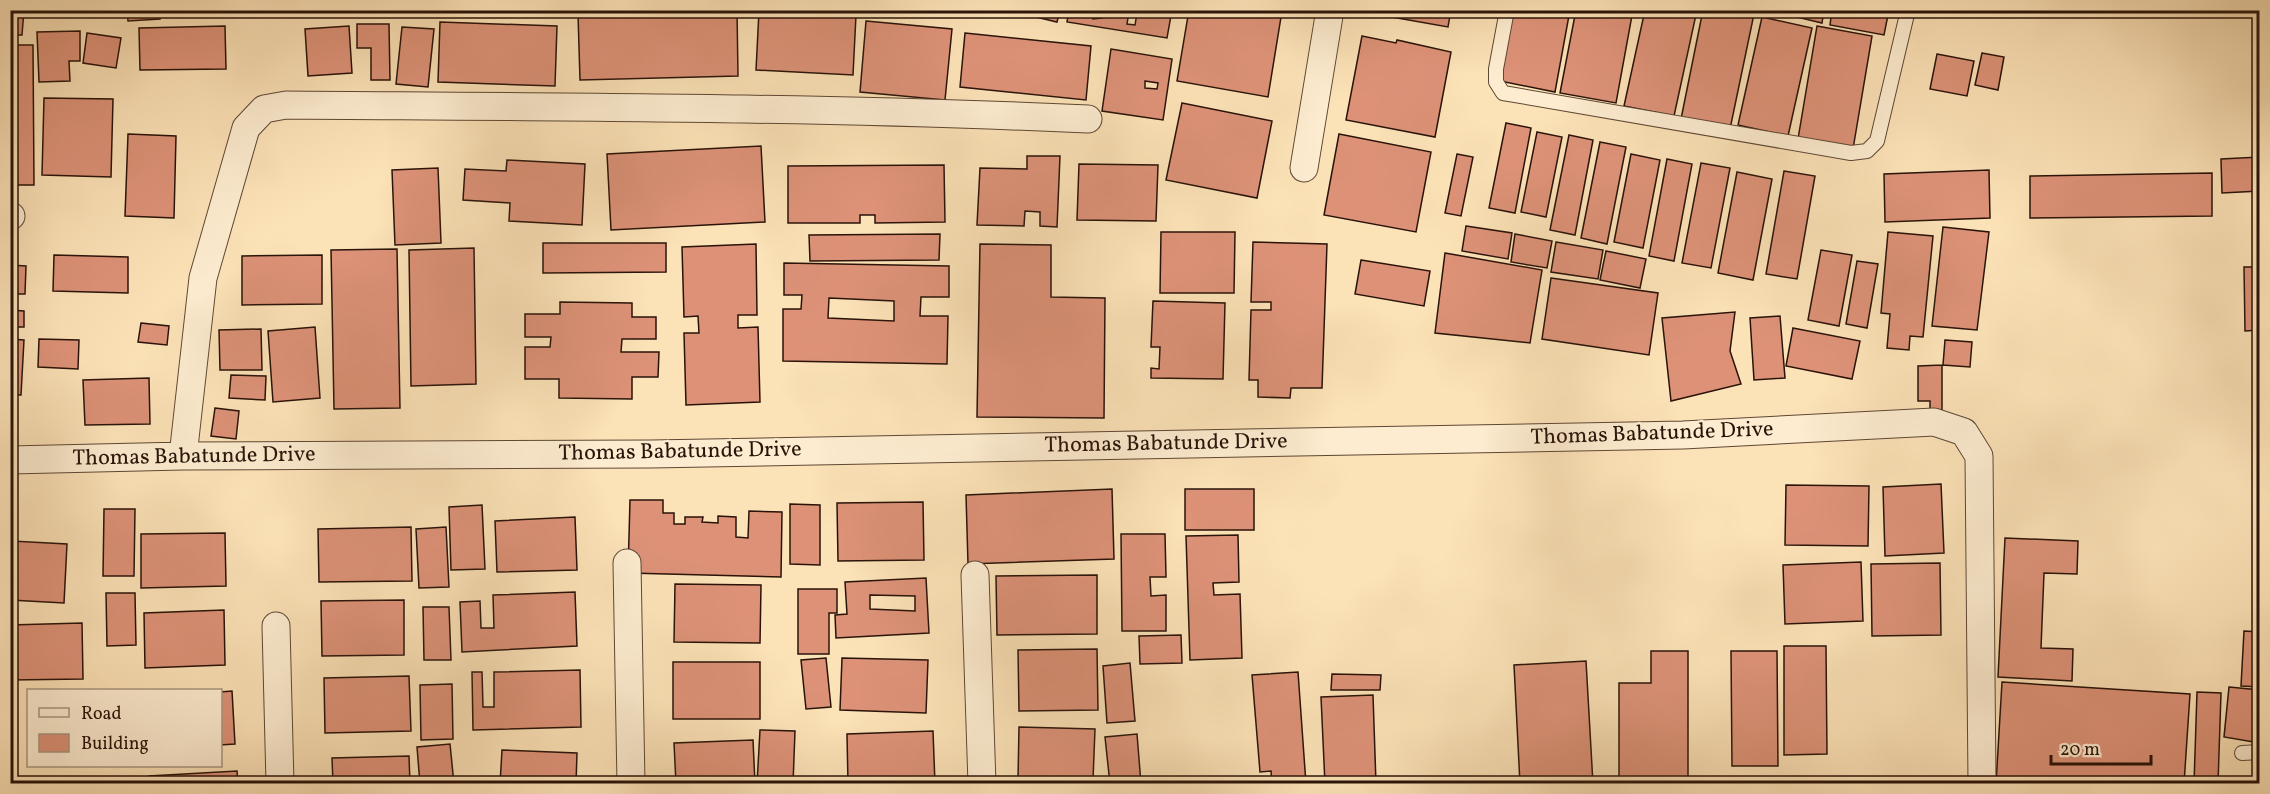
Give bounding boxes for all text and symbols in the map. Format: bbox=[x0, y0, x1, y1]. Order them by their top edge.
street label: Thomas Babatunde Drive bbox=[1530, 414, 1774, 454]
street label: Thomas Babatunde Drive bbox=[1044, 426, 1288, 462]
street label: Thomas Babatunde Drive bbox=[558, 434, 802, 470]
street label: Thomas Babatunde Drive bbox=[72, 439, 316, 475]
legend bbox=[27, 689, 222, 767]
text: Road bbox=[81, 702, 122, 727]
scale bar bbox=[2051, 728, 2152, 766]
text: Building bbox=[81, 732, 149, 757]
text: 20 m bbox=[2060, 738, 2100, 763]

